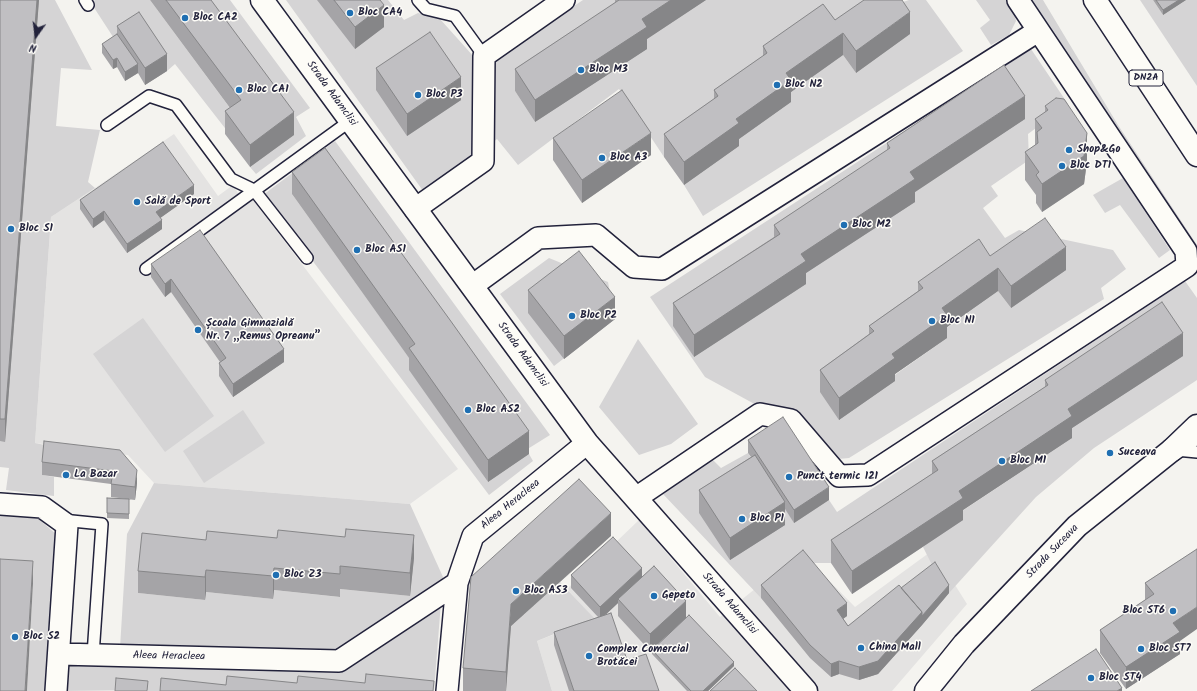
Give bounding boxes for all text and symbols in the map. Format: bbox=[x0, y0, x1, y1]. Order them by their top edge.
place label: Bloc CA4 bbox=[358, 6, 402, 20]
marker: Bloc CA4 bbox=[345, 8, 355, 18]
place label: Bloc CA2 bbox=[193, 11, 238, 25]
marker: Bloc CA2 bbox=[180, 13, 190, 23]
north arrow bbox=[16, 16, 56, 56]
text: N bbox=[28, 38, 39, 57]
street label: Strada Adamclisi bbox=[303, 59, 359, 129]
place label: Bloc M3 bbox=[589, 63, 628, 77]
marker: Bloc M3 bbox=[576, 65, 586, 75]
road number: DN2A bbox=[1129, 70, 1163, 86]
place label: Bloc N2 bbox=[785, 78, 823, 92]
marker: Bloc N2 bbox=[772, 80, 782, 90]
place label: Bloc CA1 bbox=[247, 83, 288, 97]
marker: Bloc CA1 bbox=[234, 85, 244, 95]
place label: Bloc P3 bbox=[426, 88, 462, 102]
marker: Bloc P3 bbox=[413, 90, 423, 100]
place label: Shop&Go bbox=[1077, 143, 1120, 157]
marker: Shop&Go bbox=[1064, 145, 1074, 155]
place label: Bloc A3 bbox=[610, 151, 647, 165]
marker: Bloc A3 bbox=[597, 153, 607, 163]
place label: Bloc DT1 bbox=[1070, 159, 1111, 173]
marker: Bloc DT1 bbox=[1057, 161, 1067, 171]
place label: Sală de Sport bbox=[145, 195, 211, 209]
marker: Sală de Sport bbox=[132, 197, 142, 207]
place label: Bloc M2 bbox=[852, 218, 891, 232]
marker: Bloc M2 bbox=[839, 220, 849, 230]
place label: Bloc S1 bbox=[19, 222, 53, 236]
marker: Bloc S1 bbox=[6, 224, 16, 234]
place label: Bloc AS1 bbox=[365, 243, 406, 257]
marker: Bloc AS1 bbox=[352, 245, 362, 255]
place label: Bloc P2 bbox=[580, 309, 617, 323]
marker: Bloc P2 bbox=[567, 311, 577, 321]
place label: Bloc N1 bbox=[940, 314, 975, 328]
marker: Bloc N1 bbox=[927, 316, 937, 326]
place label: Școala Gimnazială Nr. 7 „Remus Opreanu” bbox=[206, 317, 321, 343]
street label: Strada Adamclisi bbox=[494, 320, 550, 390]
marker: Școala Gimnazială Nr. 7 „Remus Opreanu” bbox=[193, 325, 203, 335]
place label: Bloc AS2 bbox=[476, 403, 520, 417]
marker: Bloc AS2 bbox=[463, 405, 473, 415]
place label: Suceava bbox=[1118, 446, 1156, 460]
marker: Suceava bbox=[1105, 448, 1115, 458]
place label: Bloc M1 bbox=[1010, 454, 1046, 468]
marker: Bloc M1 bbox=[997, 456, 1007, 466]
place label: La Bazar bbox=[74, 468, 117, 482]
marker: La Bazar bbox=[61, 470, 71, 480]
place label: Punct termic 121 bbox=[797, 470, 878, 484]
marker: Punct termic 121 bbox=[784, 472, 794, 482]
street label: Aleea Heracleea bbox=[479, 477, 543, 533]
place label: Bloc P1 bbox=[750, 512, 784, 526]
marker: Bloc P1 bbox=[737, 514, 747, 524]
street label: Strada Suceava bbox=[1024, 522, 1082, 582]
place label: Bloc Z3 bbox=[284, 568, 322, 582]
marker: Bloc Z3 bbox=[271, 570, 281, 580]
street label: Strada Adamclisi bbox=[699, 570, 759, 638]
place label: Bloc AS3 bbox=[524, 584, 567, 598]
marker: Bloc AS3 bbox=[511, 586, 521, 596]
place label: Gepeto bbox=[662, 589, 695, 603]
marker: Gepeto bbox=[649, 591, 659, 601]
place label: Bloc ST6 bbox=[1123, 604, 1165, 618]
marker: Bloc ST6 bbox=[1168, 606, 1178, 616]
place label: Bloc S2 bbox=[23, 630, 60, 644]
marker: Bloc S2 bbox=[10, 632, 20, 642]
place label: China Mall bbox=[869, 641, 921, 655]
place label: Bloc ST7 bbox=[1149, 642, 1191, 656]
place label: Complex Comercial Brotăcei bbox=[597, 643, 688, 669]
marker: China Mall bbox=[856, 643, 866, 653]
marker: Bloc ST7 bbox=[1136, 644, 1146, 654]
street label: Aleea Heracleea bbox=[133, 650, 205, 664]
marker: Complex Comercial Brotăcei bbox=[584, 651, 594, 661]
place label: Bloc ST4 bbox=[1099, 671, 1141, 685]
marker: Bloc ST4 bbox=[1086, 673, 1096, 683]

